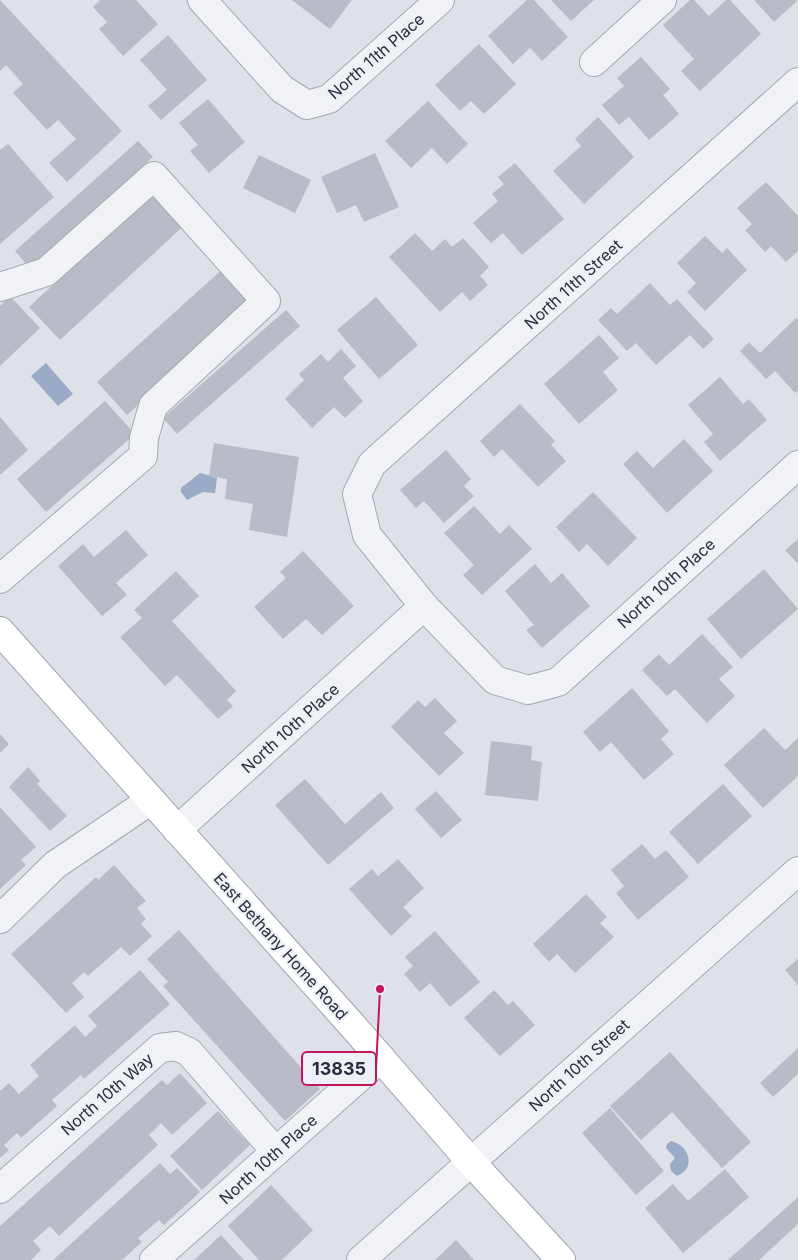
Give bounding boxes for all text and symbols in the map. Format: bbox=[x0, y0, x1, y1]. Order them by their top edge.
street label: North 11th Place bbox=[324, 9, 428, 103]
street label: North 11th Street bbox=[520, 235, 626, 333]
street label: North 10th Place bbox=[613, 534, 719, 632]
street label: North 10th Place bbox=[237, 679, 343, 777]
street label: East Bethany Home Road bbox=[210, 868, 352, 1024]
street label: North 10th Street bbox=[525, 1015, 633, 1115]
street label: North 10th Way bbox=[57, 1048, 157, 1140]
callout: 13835 bbox=[302, 1052, 376, 1085]
text: 13835 bbox=[312, 1058, 366, 1079]
street label: North 10th Place bbox=[215, 1110, 321, 1208]

